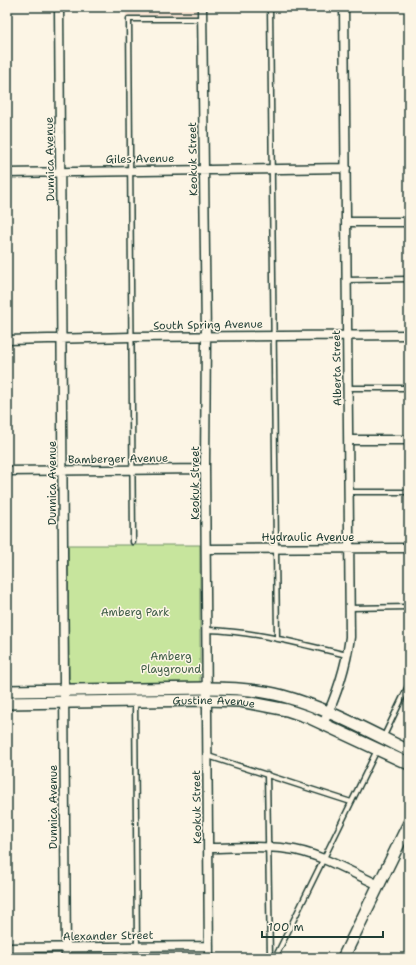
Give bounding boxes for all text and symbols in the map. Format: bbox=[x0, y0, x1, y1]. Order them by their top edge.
street label: Dunnica Avenue bbox=[42, 117, 58, 201]
street label: Keokuk Street bbox=[185, 122, 201, 196]
street label: Giles Avenue bbox=[106, 151, 174, 167]
street label: South Spring Avenue bbox=[153, 317, 263, 333]
street label: Alberta Street bbox=[329, 330, 345, 406]
street label: Dunnica Avenue bbox=[45, 441, 60, 525]
street label: Keokuk Street bbox=[188, 446, 203, 520]
street label: Bamberger Avenue bbox=[68, 451, 168, 467]
street label: Hydraulic Avenue bbox=[262, 530, 355, 545]
park label: Amberg Park bbox=[101, 605, 169, 620]
park label: Amberg Playground bbox=[141, 649, 201, 677]
street label: Gustine Avenue bbox=[172, 692, 257, 711]
street label: Dunnica Avenue bbox=[46, 765, 61, 849]
street label: Keokuk Street bbox=[189, 770, 205, 844]
scale bar bbox=[262, 913, 383, 939]
text: 100 m bbox=[268, 919, 304, 935]
street label: Alexander Street bbox=[62, 928, 154, 944]

